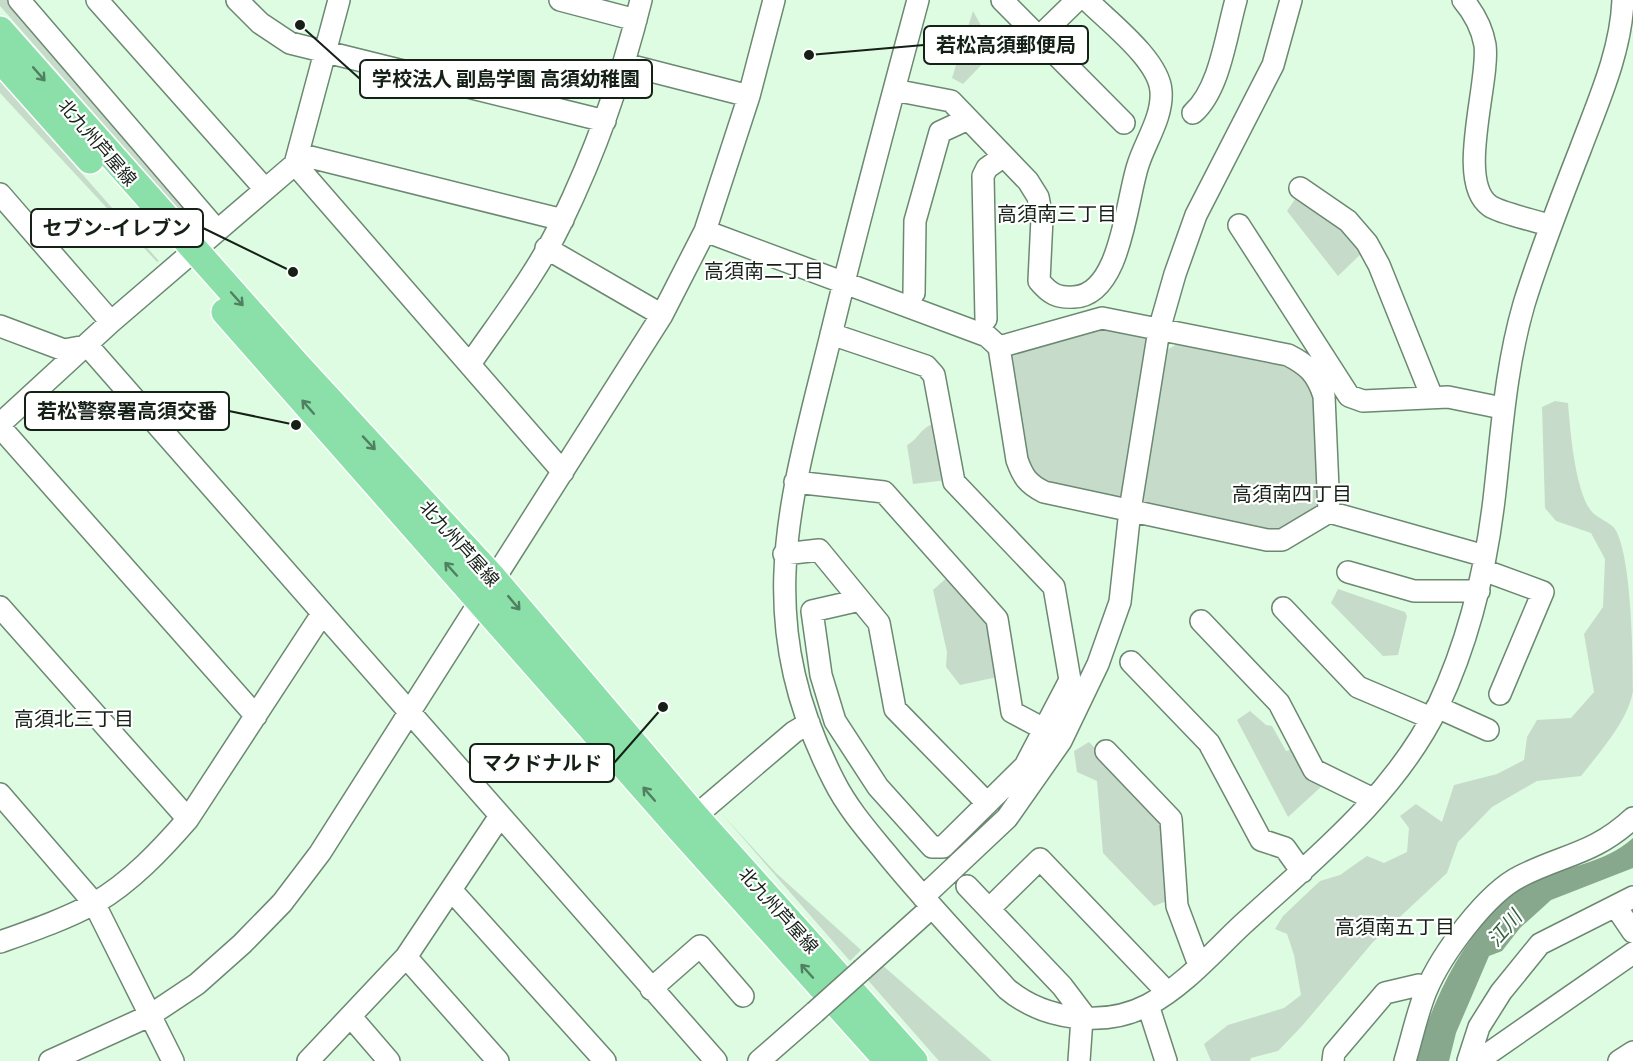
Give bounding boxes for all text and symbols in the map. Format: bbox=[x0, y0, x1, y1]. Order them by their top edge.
callout: 若松高須郵便局 bbox=[924, 26, 1088, 64]
text: 若松高須郵便局 bbox=[936, 31, 1076, 58]
callout: 学校法人 副島学園 高須幼稚園 bbox=[360, 60, 652, 98]
text: 学校法人 副島学園 高須幼稚園 bbox=[372, 65, 640, 92]
one-way arrow bbox=[32, 66, 46, 81]
street label: 北九州芦屋線 bbox=[54, 93, 142, 191]
district label: 高須南三丁目 bbox=[997, 200, 1117, 227]
callout: セブン-イレブン bbox=[31, 209, 203, 247]
text: セブン-イレブン bbox=[43, 214, 191, 241]
district label: 高須南二丁目 bbox=[704, 257, 824, 284]
one-way arrow bbox=[230, 291, 244, 306]
callout: 若松警察署高須交番 bbox=[25, 392, 229, 430]
text: 若松警察署高須交番 bbox=[37, 397, 217, 424]
one-way arrow bbox=[301, 400, 315, 415]
one-way arrow bbox=[362, 435, 376, 450]
district label: 高須南四丁目 bbox=[1232, 480, 1352, 507]
street label: 北九州芦屋線 bbox=[415, 495, 505, 591]
one-way arrow bbox=[444, 562, 458, 577]
one-way arrow bbox=[507, 595, 521, 610]
district label: 高須北三丁目 bbox=[14, 705, 134, 732]
callout: マクドナルド bbox=[470, 744, 614, 782]
text: マクドナルド bbox=[482, 749, 602, 776]
one-way arrow bbox=[642, 787, 656, 802]
street label: 北九州芦屋線 bbox=[734, 862, 824, 958]
water label: 江川 bbox=[1481, 903, 1529, 952]
district label: 高須南五丁目 bbox=[1335, 913, 1455, 940]
one-way arrow bbox=[800, 963, 814, 978]

